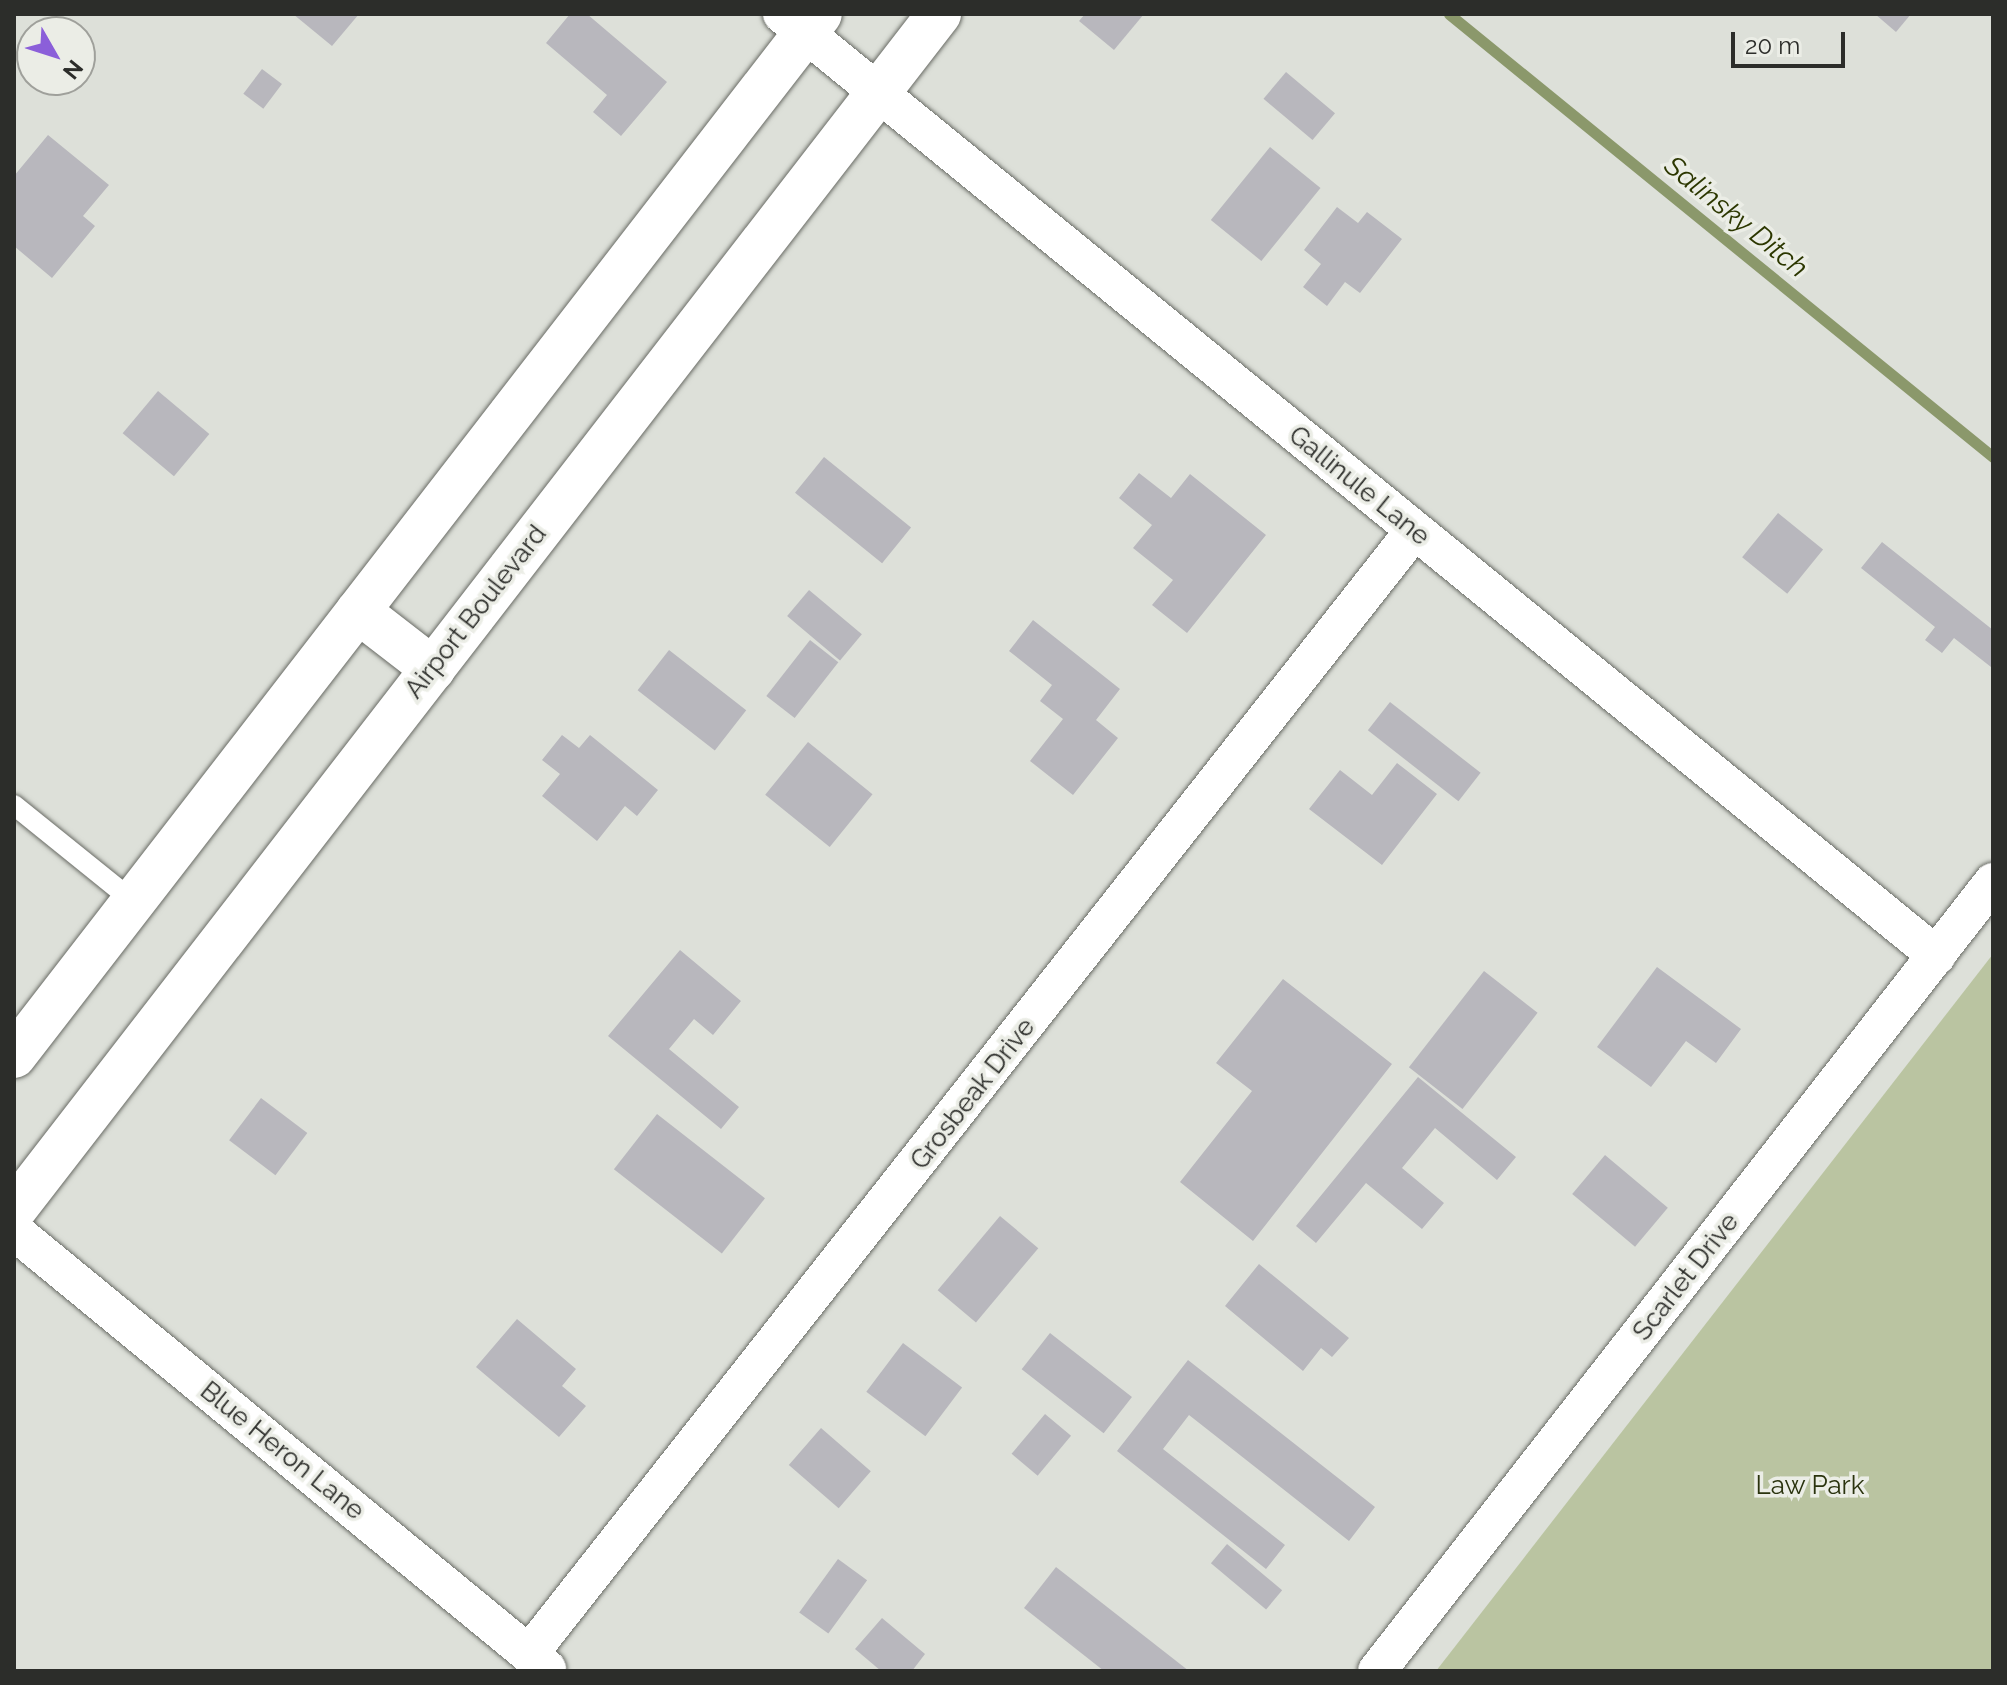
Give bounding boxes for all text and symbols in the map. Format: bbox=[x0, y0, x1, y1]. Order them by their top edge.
north arrow bbox=[16, 16, 96, 96]
scale bar bbox=[1735, 16, 1849, 66]
text: 20 m bbox=[1745, 31, 1800, 60]
text: N bbox=[58, 55, 88, 85]
water label: Salinsky Ditch bbox=[1657, 149, 1815, 285]
street label: Gallinule Lane bbox=[1282, 420, 1436, 552]
street label: Airport Boulevard bbox=[399, 519, 553, 705]
street label: Grosbeak Drive bbox=[904, 1012, 1042, 1176]
street label: Scarlet Drive bbox=[1627, 1207, 1745, 1347]
street label: Blue Heron Lane bbox=[194, 1375, 370, 1527]
park label: Law Park bbox=[1755, 1470, 1865, 1502]

